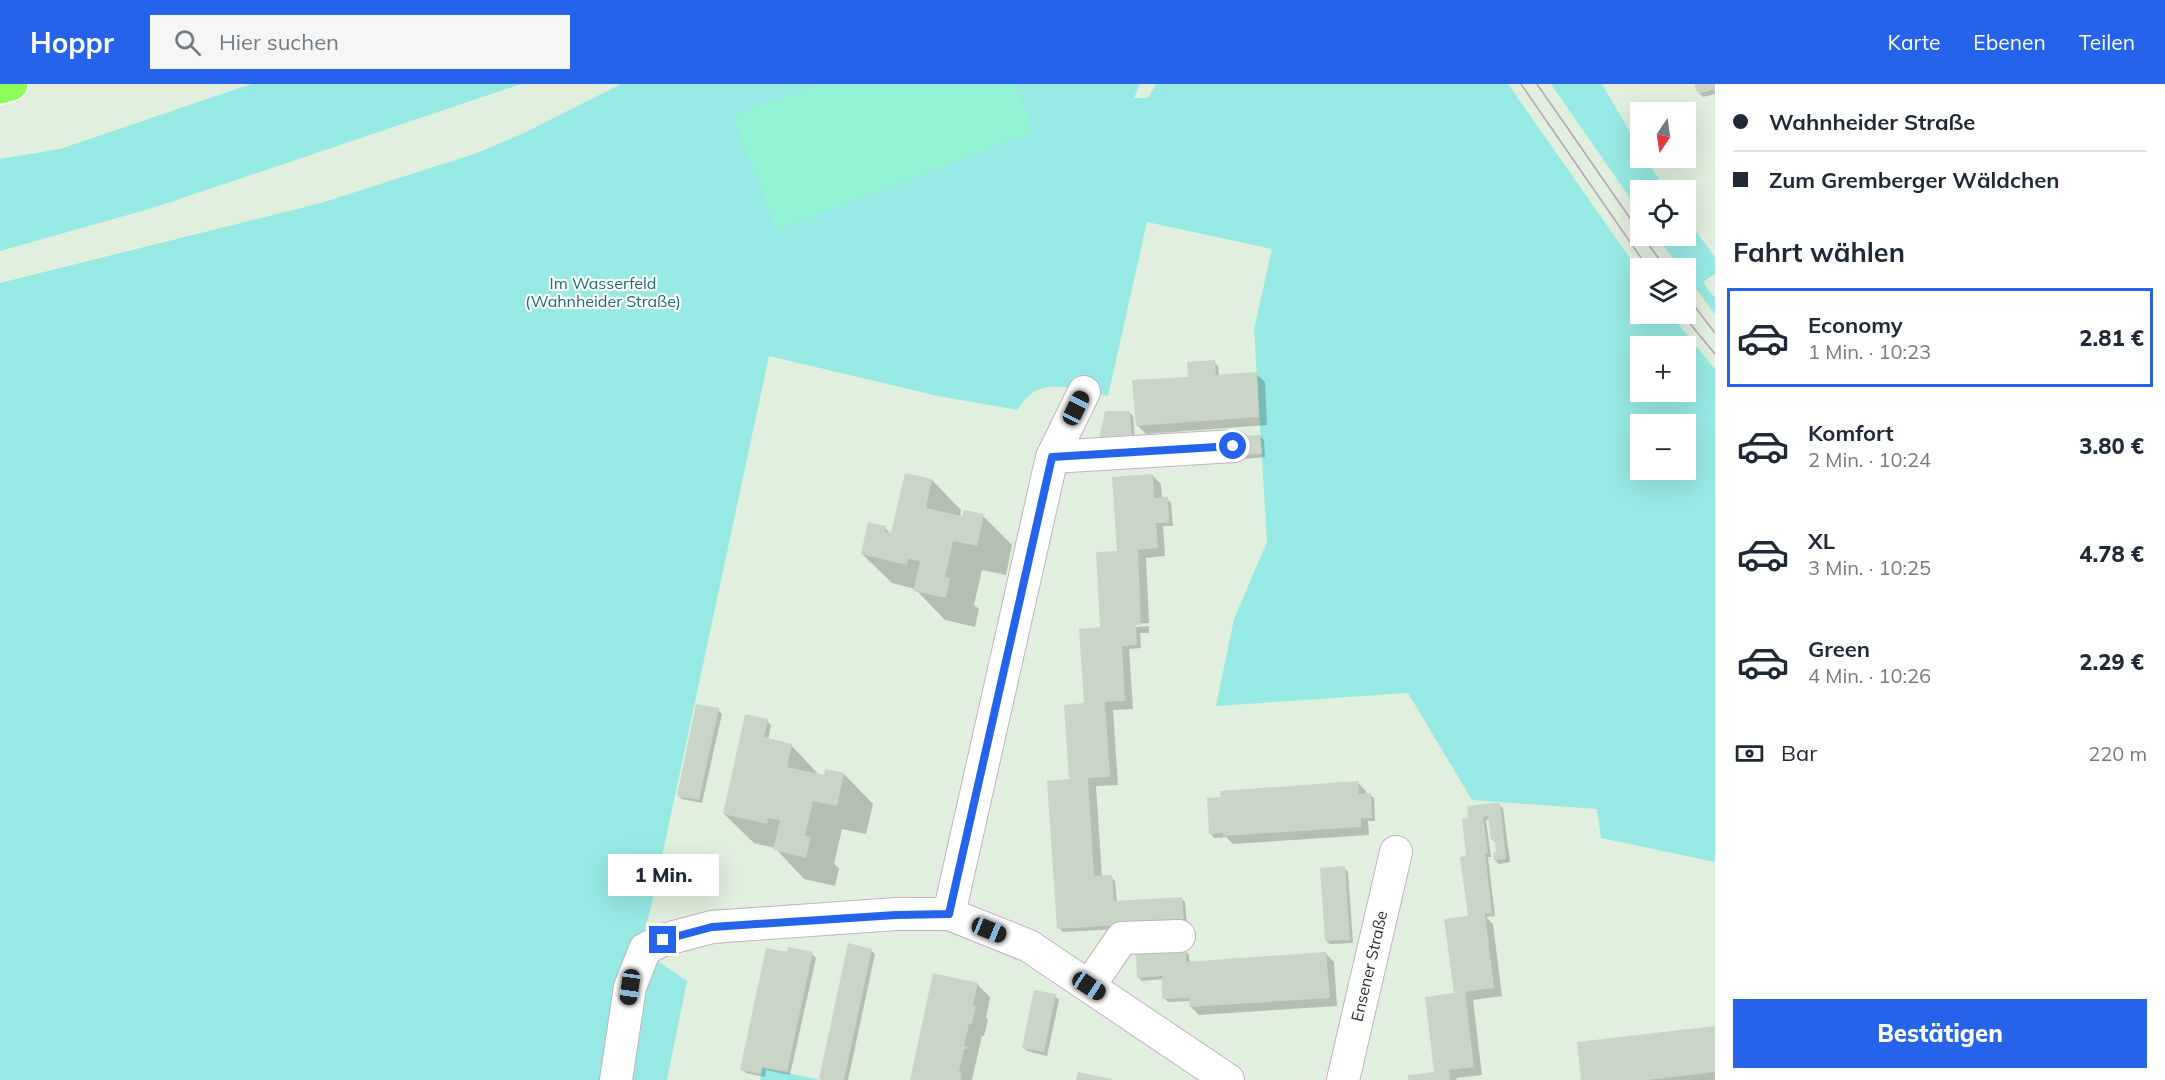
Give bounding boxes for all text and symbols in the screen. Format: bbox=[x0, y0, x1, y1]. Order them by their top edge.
search box bbox=[150, 15, 570, 69]
text: Hoppr bbox=[30, 25, 114, 60]
icon: search bbox=[171, 26, 204, 59]
text: Hier suchen bbox=[219, 28, 339, 56]
text: Karte bbox=[1888, 29, 1940, 55]
text: Ebenen bbox=[1973, 29, 2046, 55]
text: Teilen bbox=[2079, 29, 2135, 55]
north arrow bbox=[1630, 102, 1696, 168]
map controls bbox=[1630, 102, 1696, 480]
text: Wahnheider Straße bbox=[1769, 108, 1975, 136]
text: Zum Gremberger Wäldchen bbox=[1769, 166, 2060, 194]
button: locate bbox=[1630, 180, 1696, 246]
text: Fahrt wählen bbox=[1733, 235, 1905, 269]
button: layers bbox=[1630, 258, 1696, 324]
park label: Im Wasserfeld (Wahnheider Straße) bbox=[525, 273, 681, 311]
icon: car bbox=[1736, 311, 1790, 365]
text: Economy bbox=[1808, 311, 1903, 339]
text: 2.81 € bbox=[2079, 324, 2144, 352]
button: + bbox=[1630, 336, 1696, 402]
text: 1 Min. · 10:23 bbox=[1808, 339, 1931, 364]
car bbox=[1060, 388, 1092, 428]
button: − bbox=[1630, 414, 1696, 480]
icon: car bbox=[1736, 419, 1790, 473]
text: Komfort bbox=[1808, 419, 1894, 447]
route start bbox=[1219, 432, 1246, 459]
text: 3.80 € bbox=[2079, 432, 2144, 460]
text: 2 Min. · 10:24 bbox=[1808, 447, 1931, 472]
icon: car bbox=[1736, 527, 1790, 581]
text: XL bbox=[1808, 527, 1835, 555]
text: 4.78 € bbox=[2079, 540, 2144, 568]
text: 3 Min. · 10:25 bbox=[1808, 555, 1931, 580]
icon: car bbox=[1736, 635, 1790, 689]
text: Green bbox=[1808, 635, 1870, 663]
text: 2.29 € bbox=[2079, 648, 2144, 676]
text: 4 Min. · 10:26 bbox=[1808, 663, 1931, 688]
icon: cash bbox=[1733, 737, 1766, 770]
text: Bar bbox=[1781, 739, 1817, 767]
text: 220 m bbox=[2088, 741, 2147, 766]
callout: 1 Min. bbox=[608, 853, 718, 895]
text: 1 Min. bbox=[634, 862, 693, 887]
street label: Ensener Straße bbox=[1347, 909, 1391, 1023]
car bbox=[969, 915, 1009, 945]
route end bbox=[649, 926, 676, 953]
car bbox=[619, 968, 641, 1006]
car bbox=[1069, 969, 1109, 1003]
button: Bestätigen bbox=[1733, 999, 2147, 1068]

